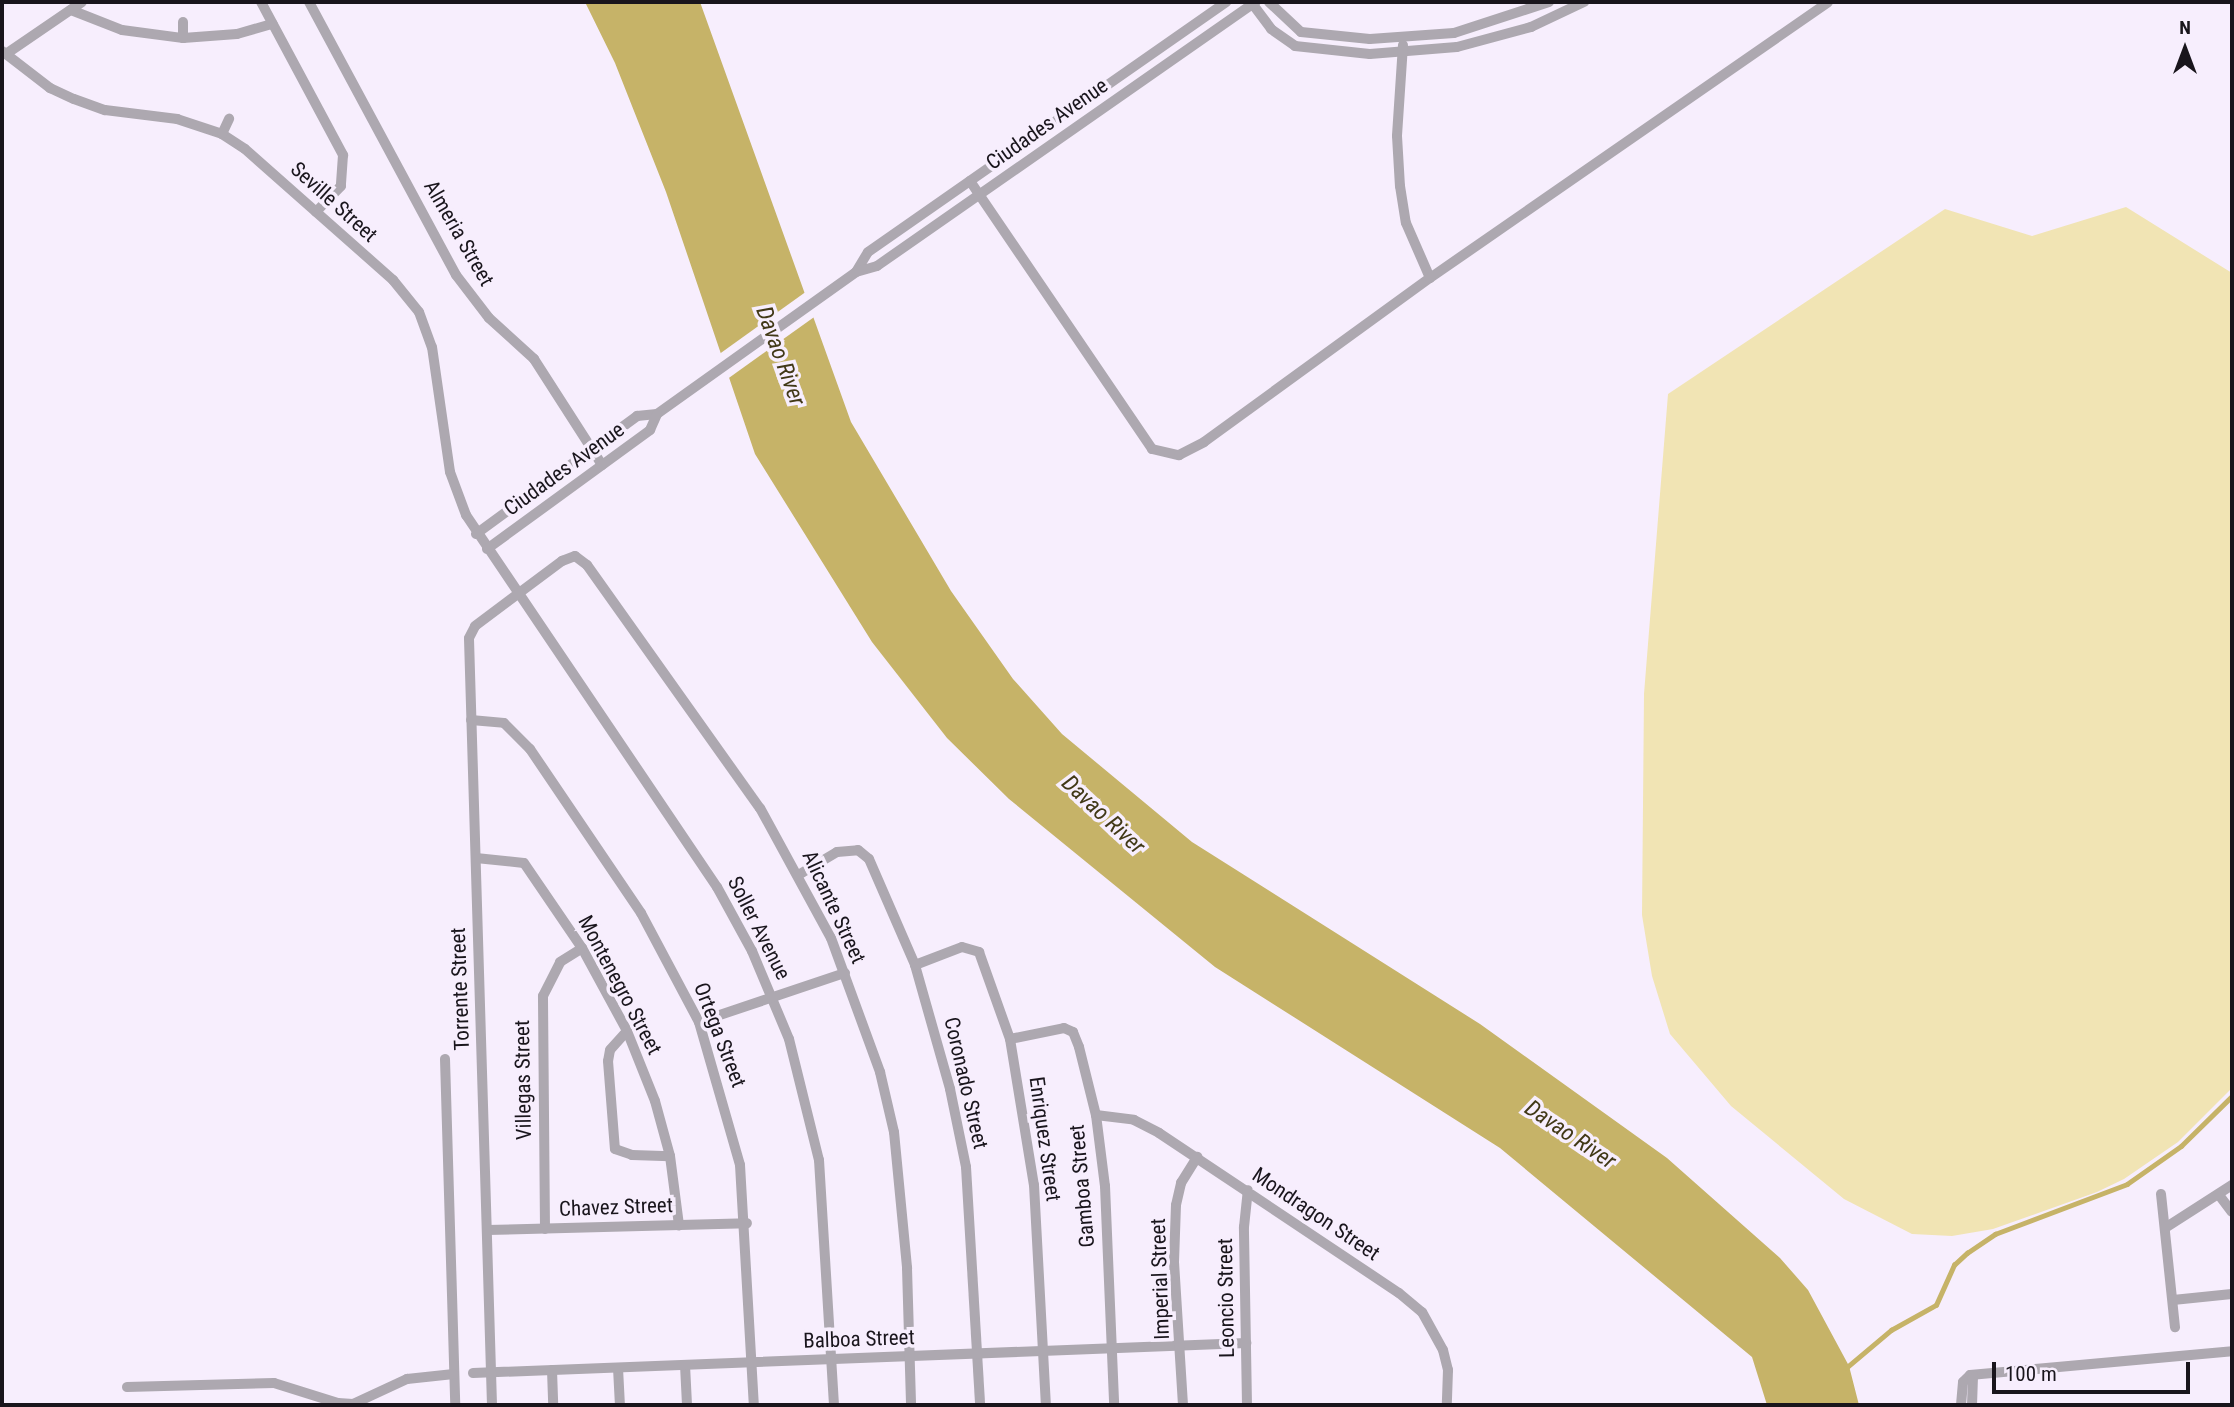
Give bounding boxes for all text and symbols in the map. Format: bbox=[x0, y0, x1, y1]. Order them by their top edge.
north arrow bbox=[2150, 14, 2220, 84]
text: N bbox=[2179, 16, 2191, 39]
street label: Ciudades Avenue bbox=[981, 73, 1113, 175]
street label: Seville Street bbox=[285, 157, 383, 247]
street label: Almeria Street bbox=[419, 176, 499, 290]
water label: Davao River bbox=[749, 303, 811, 409]
street label: Ciudades Avenue bbox=[499, 417, 629, 521]
water label: Davao River bbox=[1056, 770, 1150, 860]
street label: Alicante Street bbox=[797, 846, 871, 968]
street label: Soller Avenue bbox=[722, 872, 796, 984]
street label: Montenegro Street bbox=[573, 911, 667, 1059]
street label: Torrente Street bbox=[445, 927, 475, 1051]
street label: Ortega Street bbox=[689, 979, 751, 1091]
street label: Coronado Street bbox=[939, 1015, 993, 1151]
street label: Villegas Street bbox=[509, 1020, 537, 1140]
street label: Enriquez Street bbox=[1024, 1075, 1066, 1203]
water label: Davao River bbox=[1519, 1095, 1621, 1175]
street label: Gamboa Street bbox=[1064, 1124, 1100, 1248]
street label: Mondragon Street bbox=[1248, 1162, 1384, 1266]
street label: Chavez Street bbox=[559, 1192, 673, 1222]
street label: Imperial Street bbox=[1145, 1218, 1175, 1340]
street label: Leoncio Street bbox=[1212, 1238, 1240, 1358]
street label: Balboa Street bbox=[803, 1324, 915, 1354]
scale bar bbox=[1996, 1348, 2194, 1392]
text: 100 m bbox=[2005, 1362, 2057, 1386]

